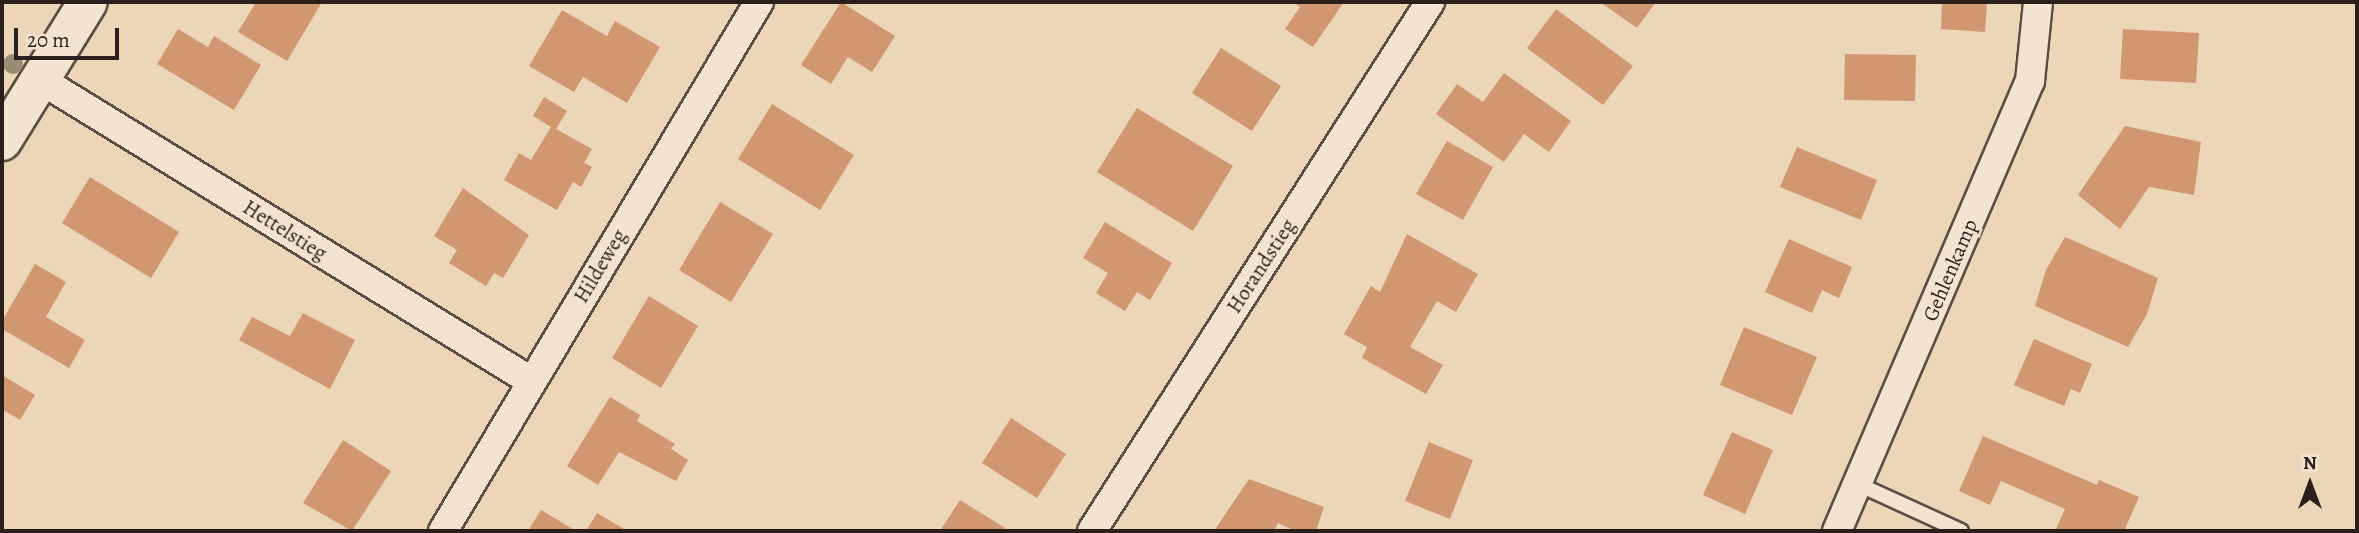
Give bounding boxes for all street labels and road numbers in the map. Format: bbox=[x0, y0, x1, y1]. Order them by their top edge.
street label: Hettelstieg bbox=[238, 194, 332, 266]
street label: Horandstieg bbox=[1221, 214, 1301, 318]
street label: Gehlenkamp bbox=[1917, 215, 1983, 325]
street label: Hildeweg bbox=[568, 225, 632, 307]

